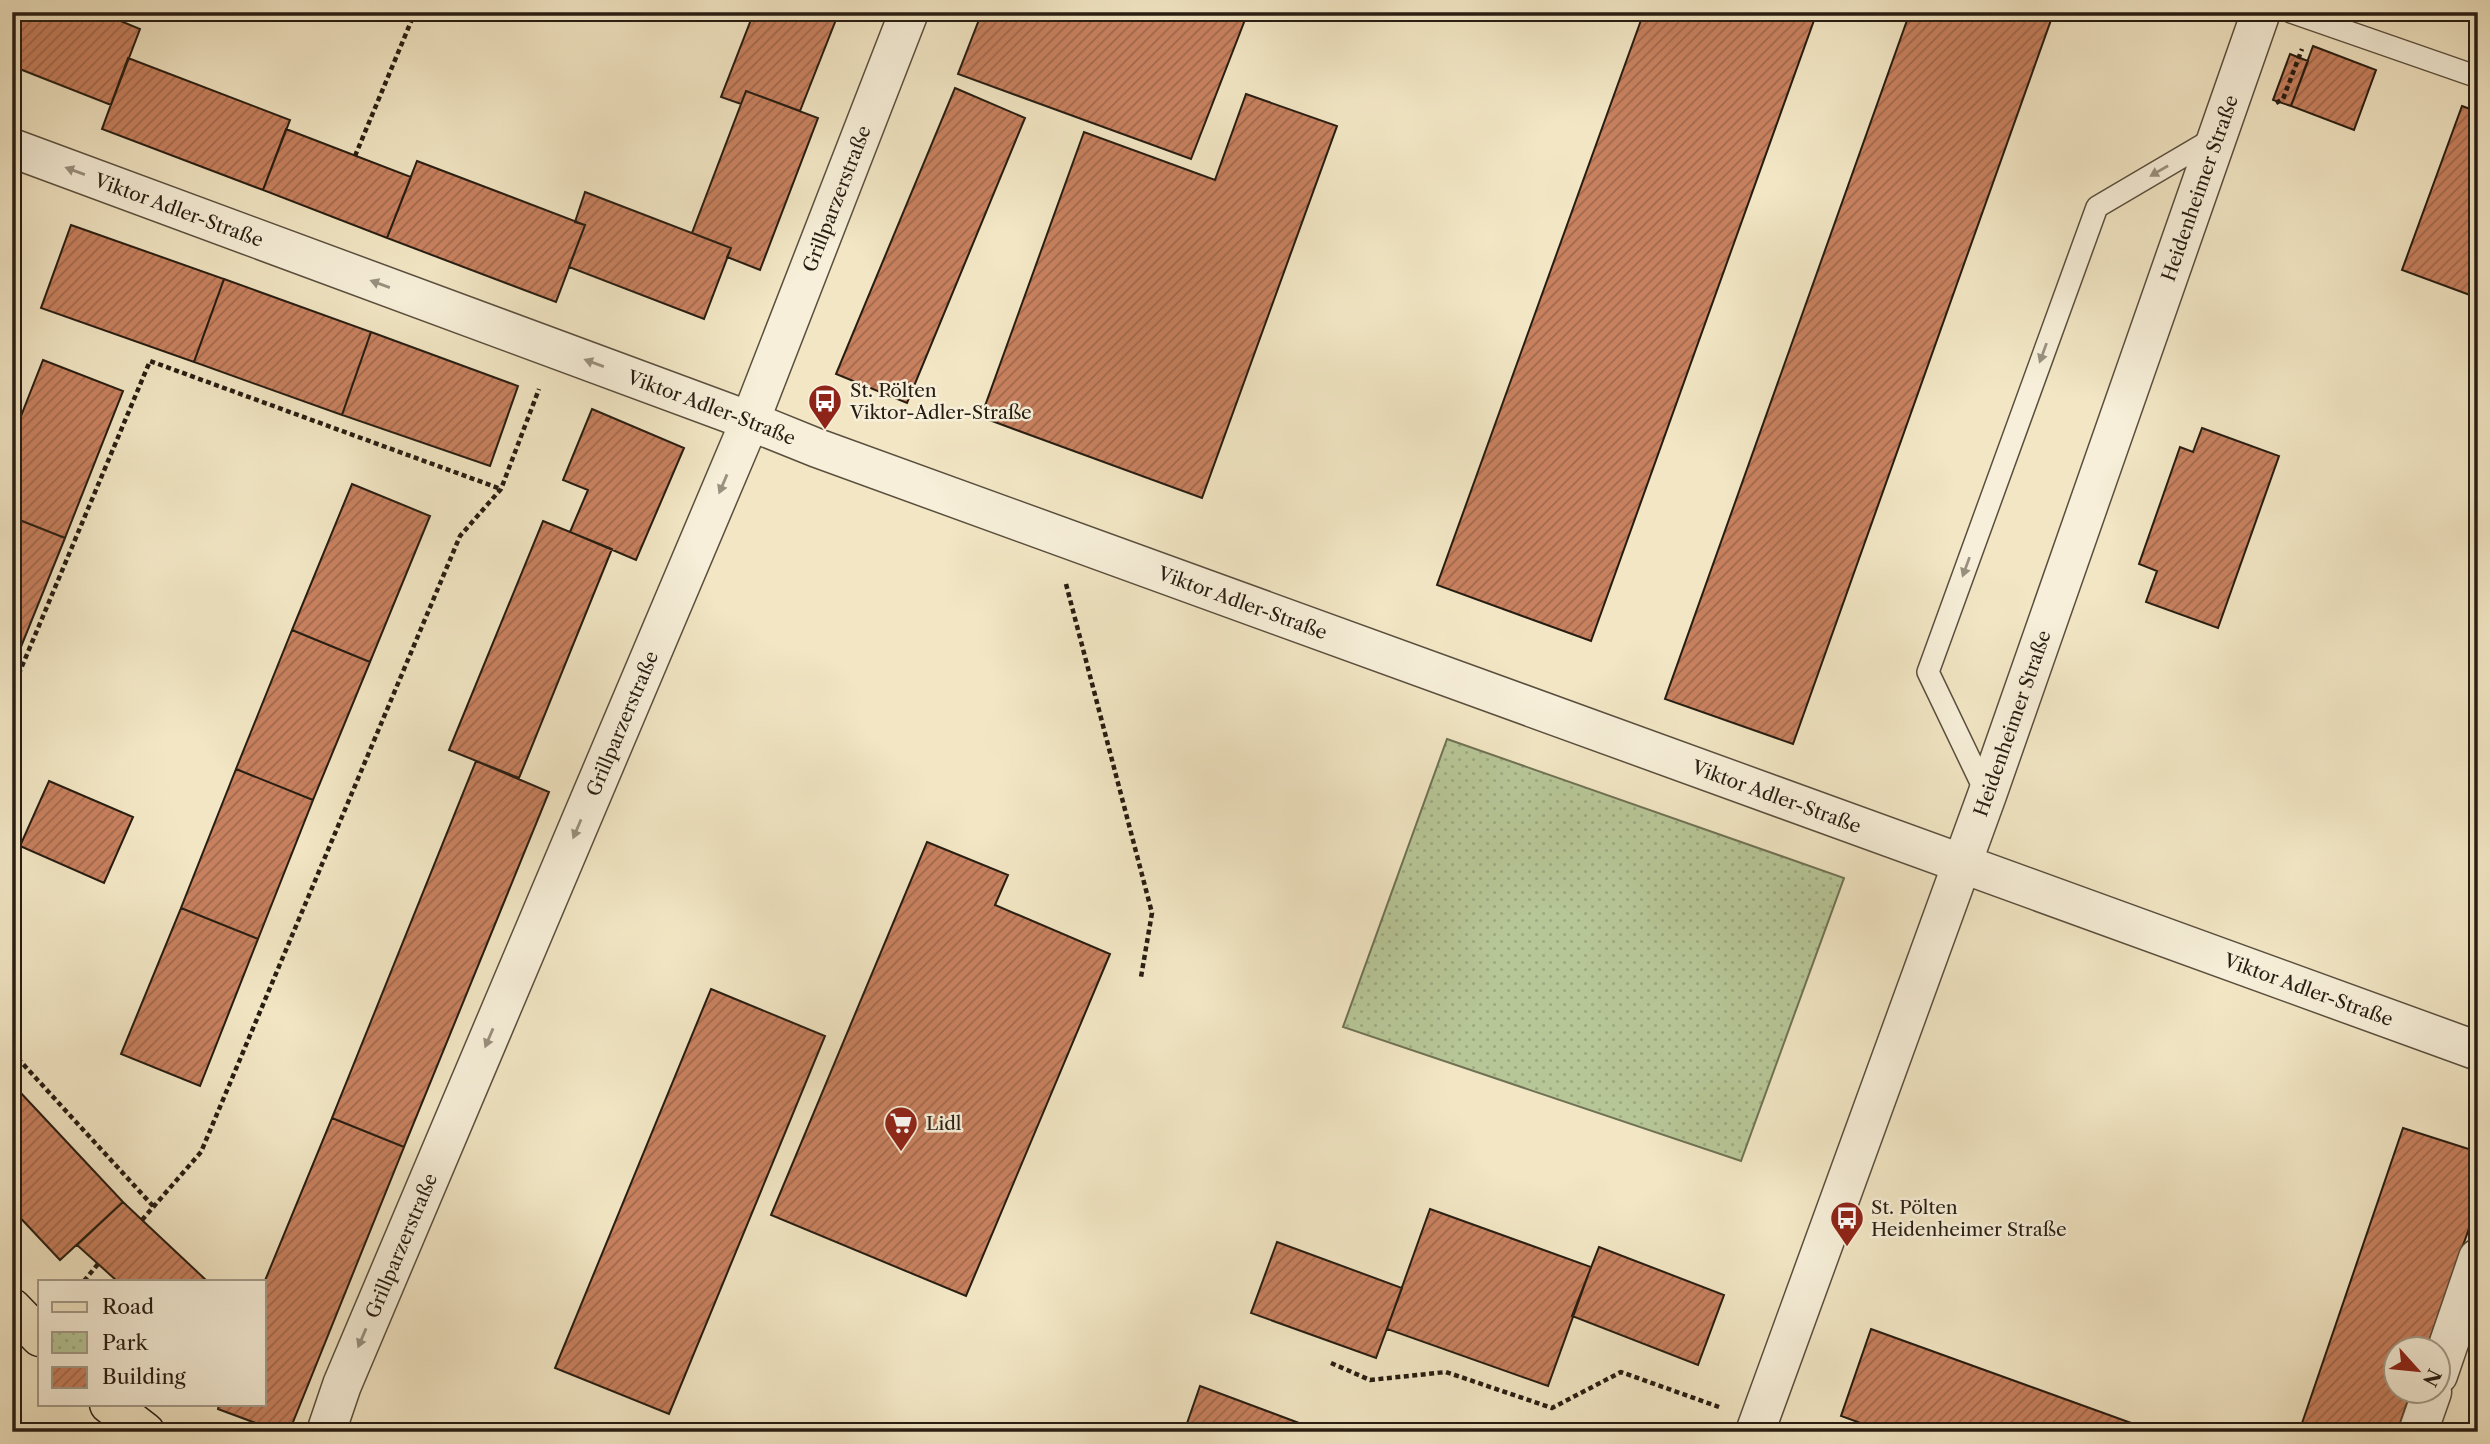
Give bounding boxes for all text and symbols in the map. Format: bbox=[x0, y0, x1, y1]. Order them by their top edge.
street label: Heidenheimer Straße bbox=[2157, 92, 2243, 284]
street label: Grillparzerstraße bbox=[798, 122, 876, 275]
one-way arrow bbox=[65, 165, 86, 176]
one-way arrow bbox=[2149, 165, 2168, 177]
street label: Viktor Adler-Straße bbox=[90, 168, 266, 252]
one-way arrow bbox=[370, 278, 391, 289]
one-way arrow bbox=[2038, 343, 2049, 364]
one-way arrow bbox=[583, 357, 604, 368]
street label: Viktor Adler-Straße bbox=[623, 365, 799, 450]
place label: St. Pölten Viktor-Adler-Straße bbox=[849, 379, 1032, 424]
bus stop icon: St. Pölten Viktor-Adler-Straße bbox=[806, 382, 844, 431]
one-way arrow bbox=[717, 473, 728, 494]
one-way arrow bbox=[1960, 557, 1971, 578]
street label: Viktor Adler-Straße bbox=[1154, 561, 1330, 644]
street label: Heidenheimer Straße bbox=[1969, 627, 2056, 820]
street label: Grillparzerstraße bbox=[582, 648, 663, 800]
street label: Viktor Adler-Straße bbox=[1688, 755, 1864, 838]
one-way arrow bbox=[572, 818, 583, 839]
street label: Viktor Adler-Straße bbox=[2220, 948, 2396, 1031]
one-way arrow bbox=[483, 1028, 494, 1049]
supermarket icon: Lidl bbox=[882, 1104, 920, 1153]
place label: Lidl bbox=[926, 1112, 962, 1135]
street label: Grillparzerstraße bbox=[361, 1170, 442, 1322]
place label: St. Pölten Heidenheimer Straße bbox=[1871, 1196, 2067, 1241]
bus stop icon: St. Pölten Heidenheimer Straße bbox=[1828, 1199, 1866, 1248]
legend bbox=[38, 1280, 266, 1406]
text: Road bbox=[102, 1294, 154, 1319]
one-way arrow bbox=[356, 1328, 368, 1348]
text: Park bbox=[102, 1330, 148, 1355]
north arrow bbox=[2382, 1336, 2452, 1406]
text: Building bbox=[102, 1364, 187, 1389]
text: N bbox=[2418, 1365, 2446, 1390]

